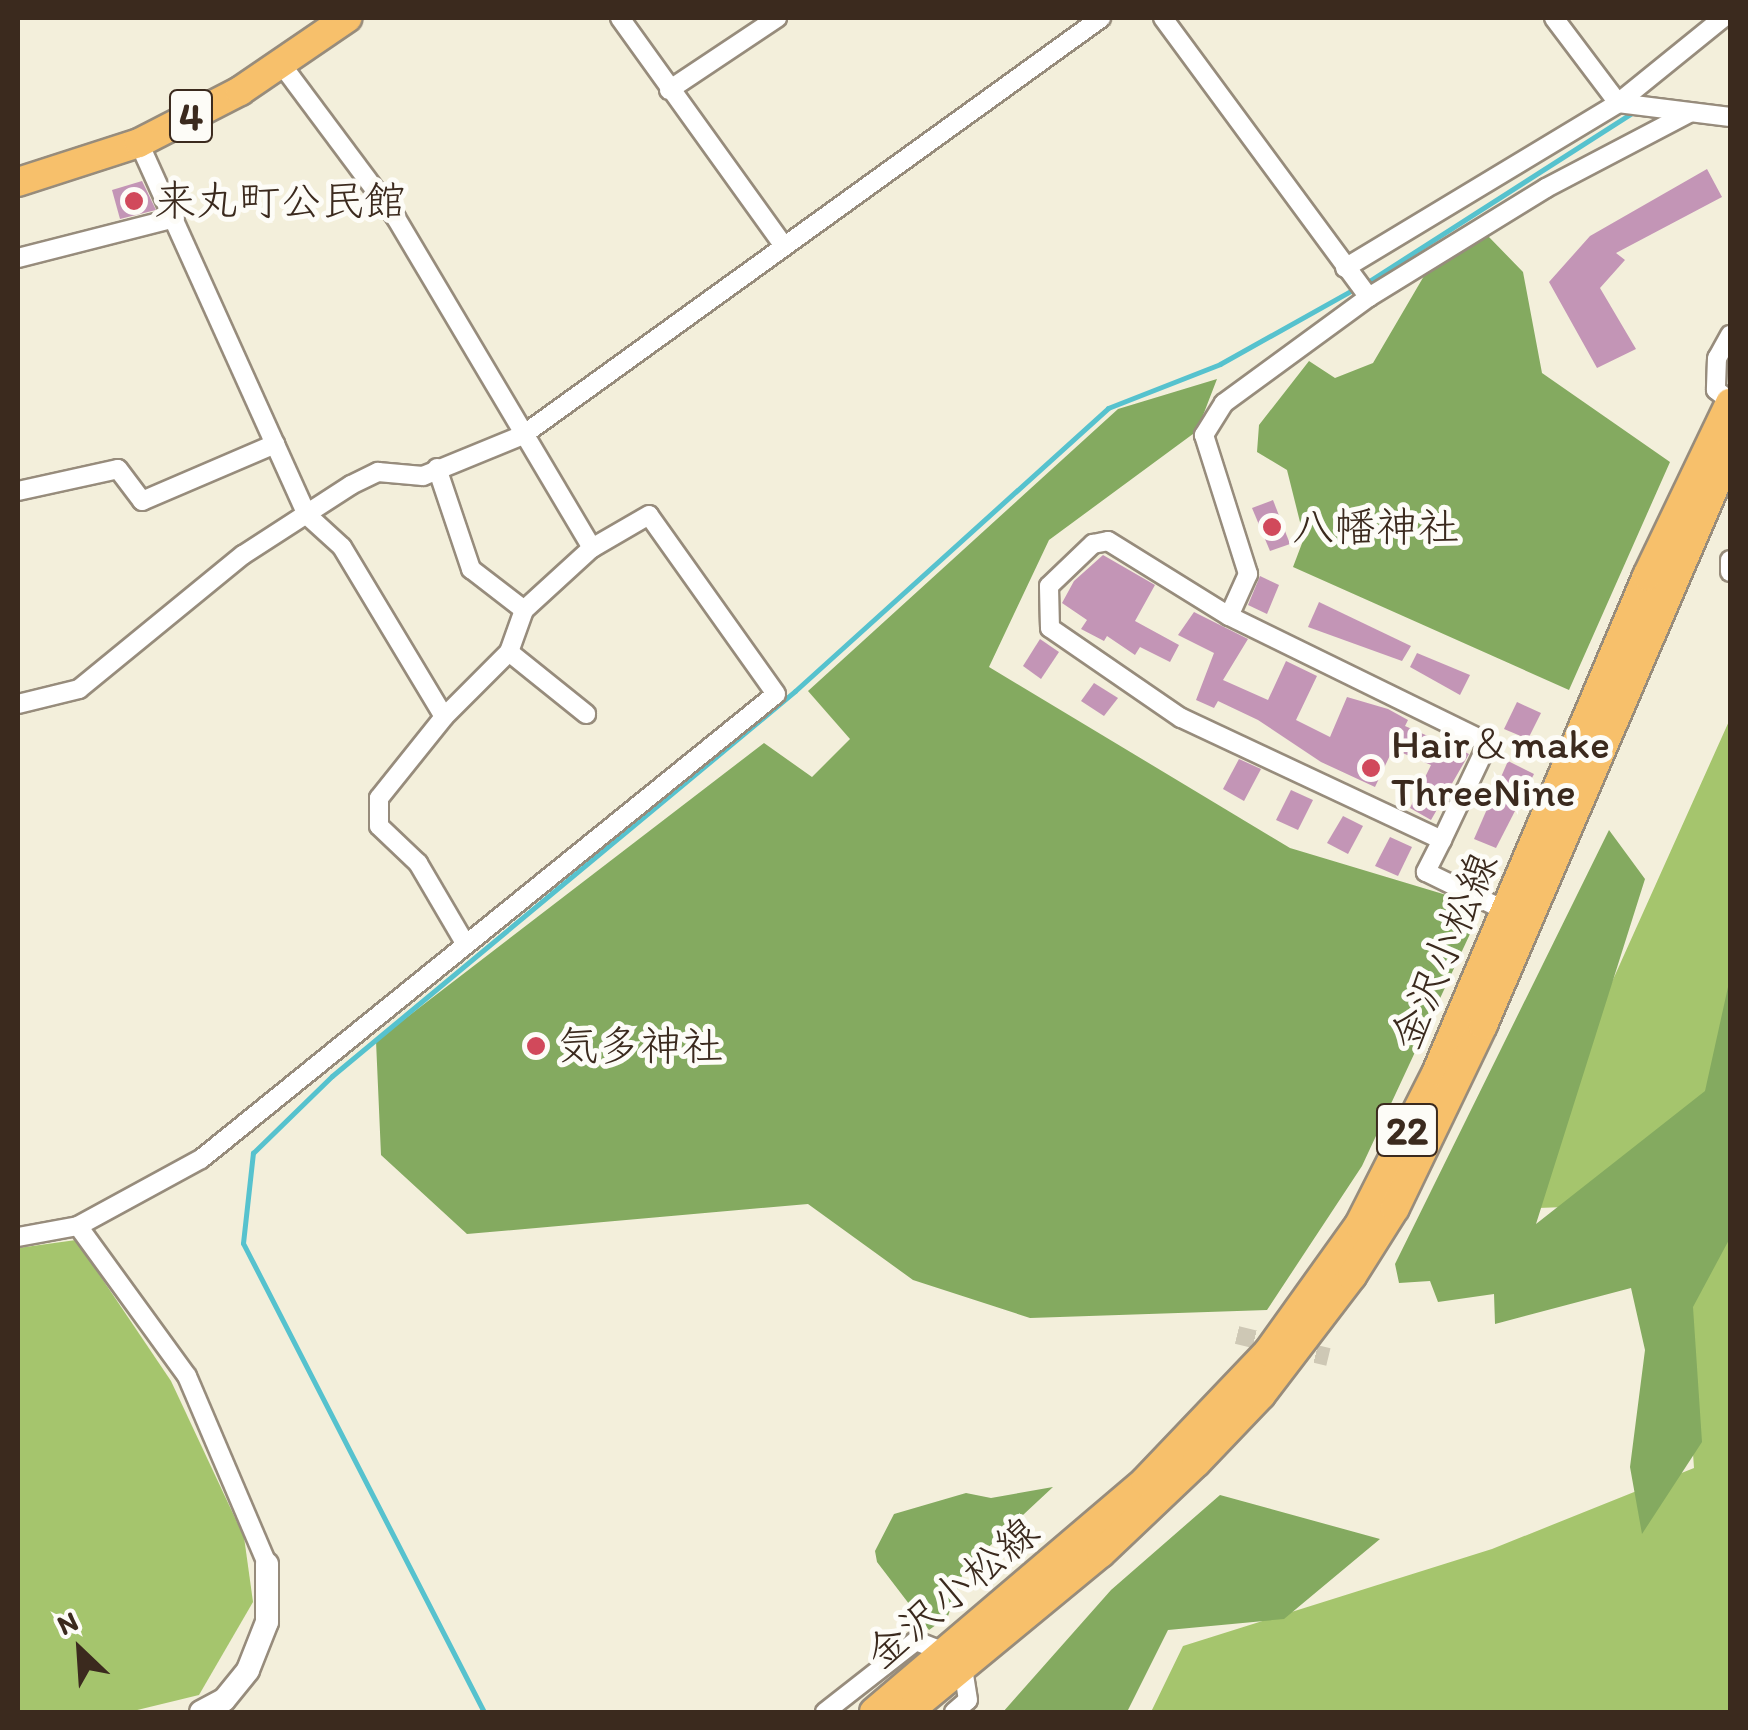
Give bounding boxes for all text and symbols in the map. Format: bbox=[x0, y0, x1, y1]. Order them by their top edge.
road number: 4 bbox=[168, 81, 214, 151]
place label: 来丸町公民館 bbox=[154, 176, 406, 226]
marker: 来丸町公民館 bbox=[123, 190, 145, 212]
place label: 八幡神社 bbox=[1292, 502, 1460, 552]
marker: 八幡神社 bbox=[1261, 516, 1283, 538]
place label: Hair＆make ThreeNine bbox=[1391, 719, 1610, 818]
marker: Hair＆make ThreeNine bbox=[1360, 757, 1382, 779]
street label: 金沢小松線 bbox=[1380, 845, 1508, 1057]
place label: 気多神社 bbox=[556, 1021, 724, 1071]
marker: 気多神社 bbox=[525, 1035, 547, 1057]
road number: 22 bbox=[1374, 1095, 1440, 1165]
street label: 金沢小松線 bbox=[855, 1506, 1049, 1680]
north arrow bbox=[30, 1600, 130, 1700]
text: N bbox=[52, 1603, 83, 1642]

